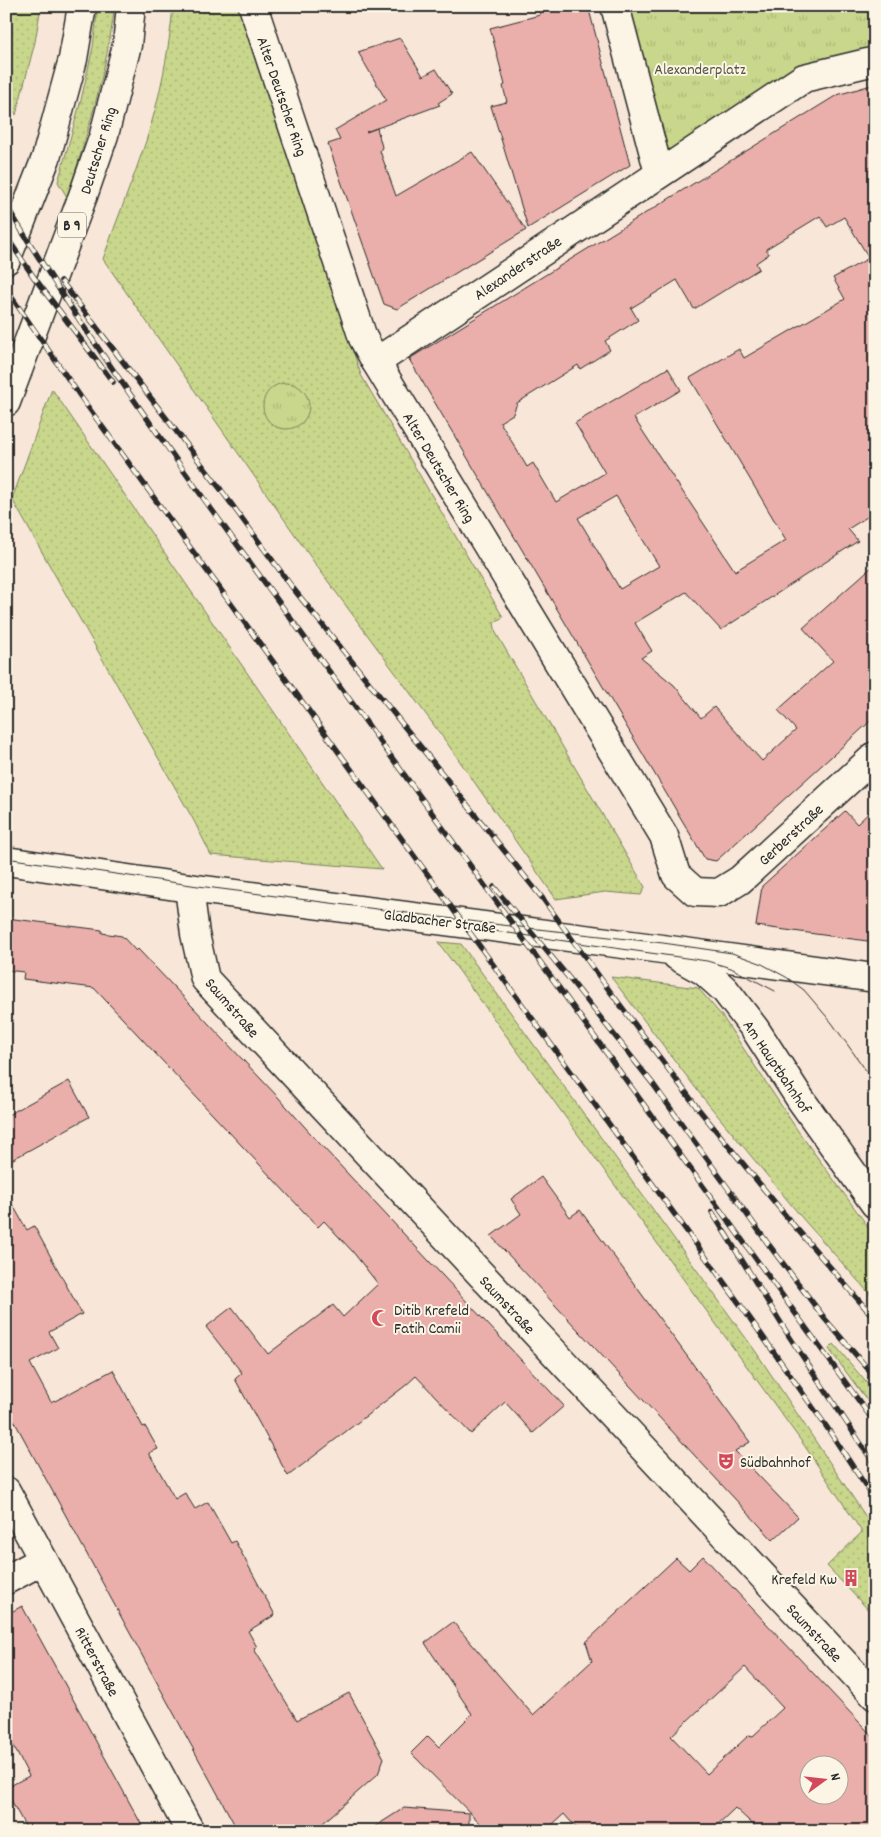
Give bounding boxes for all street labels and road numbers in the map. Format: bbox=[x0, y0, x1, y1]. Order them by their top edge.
street label: Alter Deutscher Ring bbox=[249, 34, 312, 160]
street label: Deutscher Ring bbox=[75, 104, 124, 197]
road number: B 9 bbox=[58, 212, 86, 238]
street label: Alexanderstraße bbox=[470, 231, 567, 307]
street label: Alter Deutscher Ring bbox=[396, 409, 480, 528]
street label: Gerberstraße bbox=[754, 800, 829, 872]
street label: Gladbacher Straße bbox=[382, 904, 497, 941]
street label: Saumstraße bbox=[198, 973, 264, 1044]
street label: Am Hauptbahnhof bbox=[736, 1016, 816, 1119]
street label: Saumstraße bbox=[473, 1271, 540, 1340]
street label: Saumstraße bbox=[780, 1599, 847, 1668]
street label: Ritterstraße bbox=[68, 1623, 124, 1701]

